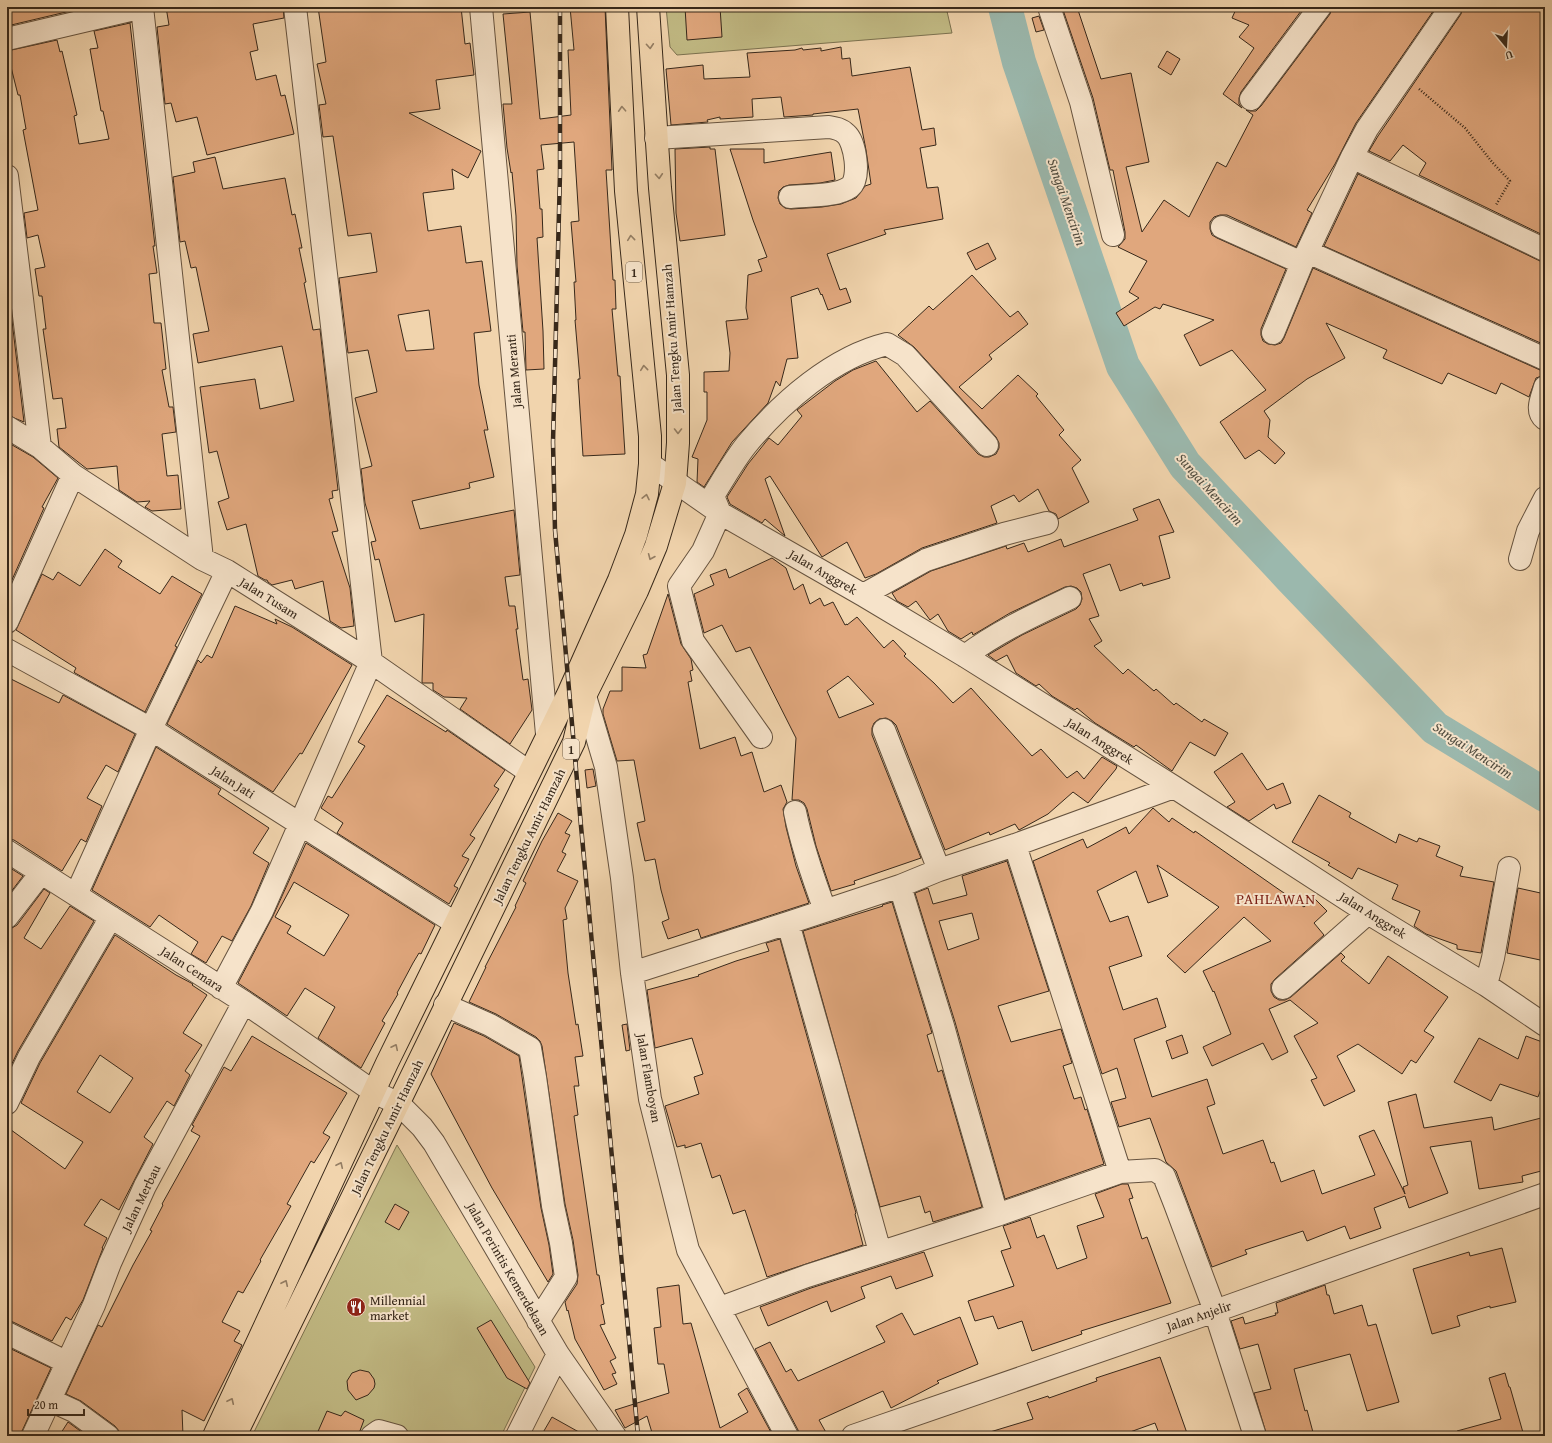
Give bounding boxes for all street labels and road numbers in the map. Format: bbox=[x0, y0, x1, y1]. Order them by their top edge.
road number: 1 bbox=[626, 262, 642, 282]
street label: Jalan Tengku Amir Hamzah bbox=[657, 263, 687, 415]
street label: Jalan Meranti bbox=[501, 333, 527, 411]
street label: Jalan Anggrek bbox=[784, 544, 861, 599]
street label: Jalan Tusam bbox=[234, 571, 303, 624]
street label: Jalan Anggrek bbox=[1061, 712, 1138, 769]
road number: 1 bbox=[563, 739, 579, 759]
street label: Jalan Jati bbox=[206, 760, 259, 803]
street label: Jalan Tengku Amir Hamzah bbox=[487, 765, 570, 909]
street label: Jalan Anggrek bbox=[1334, 886, 1411, 943]
street label: Jalan Cemara bbox=[155, 940, 228, 997]
street label: Jalan Flamboyan bbox=[631, 1030, 666, 1125]
street label: Jalan Tengku Amir Hamzah bbox=[345, 1056, 428, 1200]
street label: Jalan Merbau bbox=[116, 1161, 165, 1236]
street label: Jalan Perintis Kemerdekaan bbox=[461, 1197, 554, 1340]
street label: Jalan Anjelir bbox=[1162, 1296, 1235, 1337]

